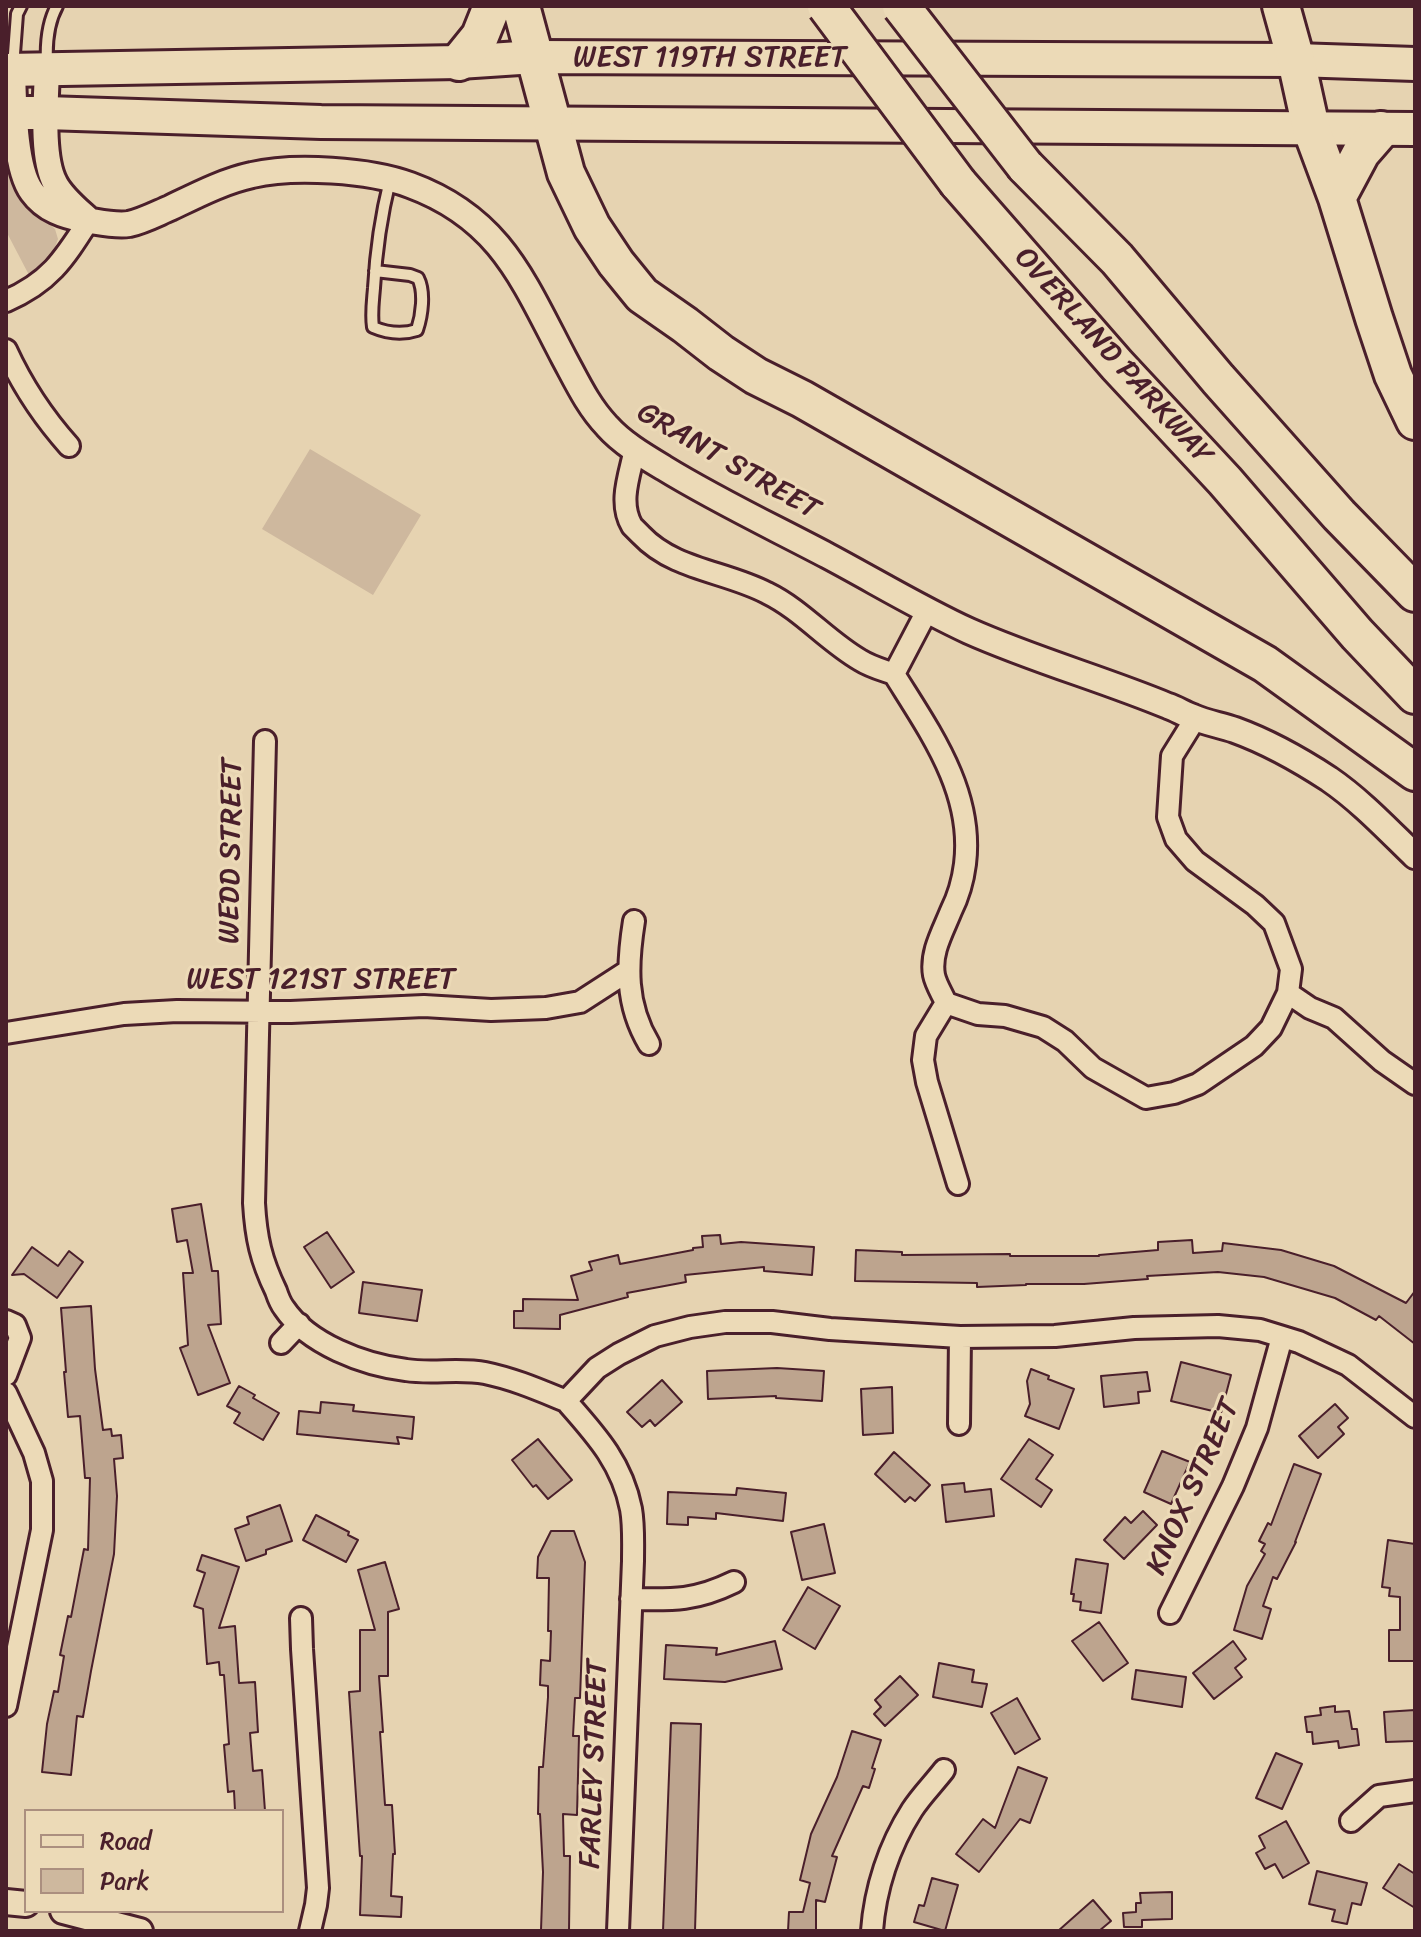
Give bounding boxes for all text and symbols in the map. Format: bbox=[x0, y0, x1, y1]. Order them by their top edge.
street label: WEST 119TH STREET bbox=[573, 40, 847, 76]
street label: OVERLAND PARKWAY bbox=[1006, 241, 1220, 473]
street label: GRANT STREET bbox=[630, 395, 826, 529]
street label: WEDD STREET bbox=[212, 758, 252, 944]
street label: WEST 121ST STREET bbox=[186, 962, 456, 998]
street label: KNOX STREET bbox=[1139, 1393, 1249, 1581]
street label: FARLEY STREET bbox=[573, 1659, 617, 1869]
legend bbox=[24, 1809, 284, 1913]
text: Road bbox=[100, 1820, 151, 1862]
text: Park bbox=[100, 1860, 149, 1902]

